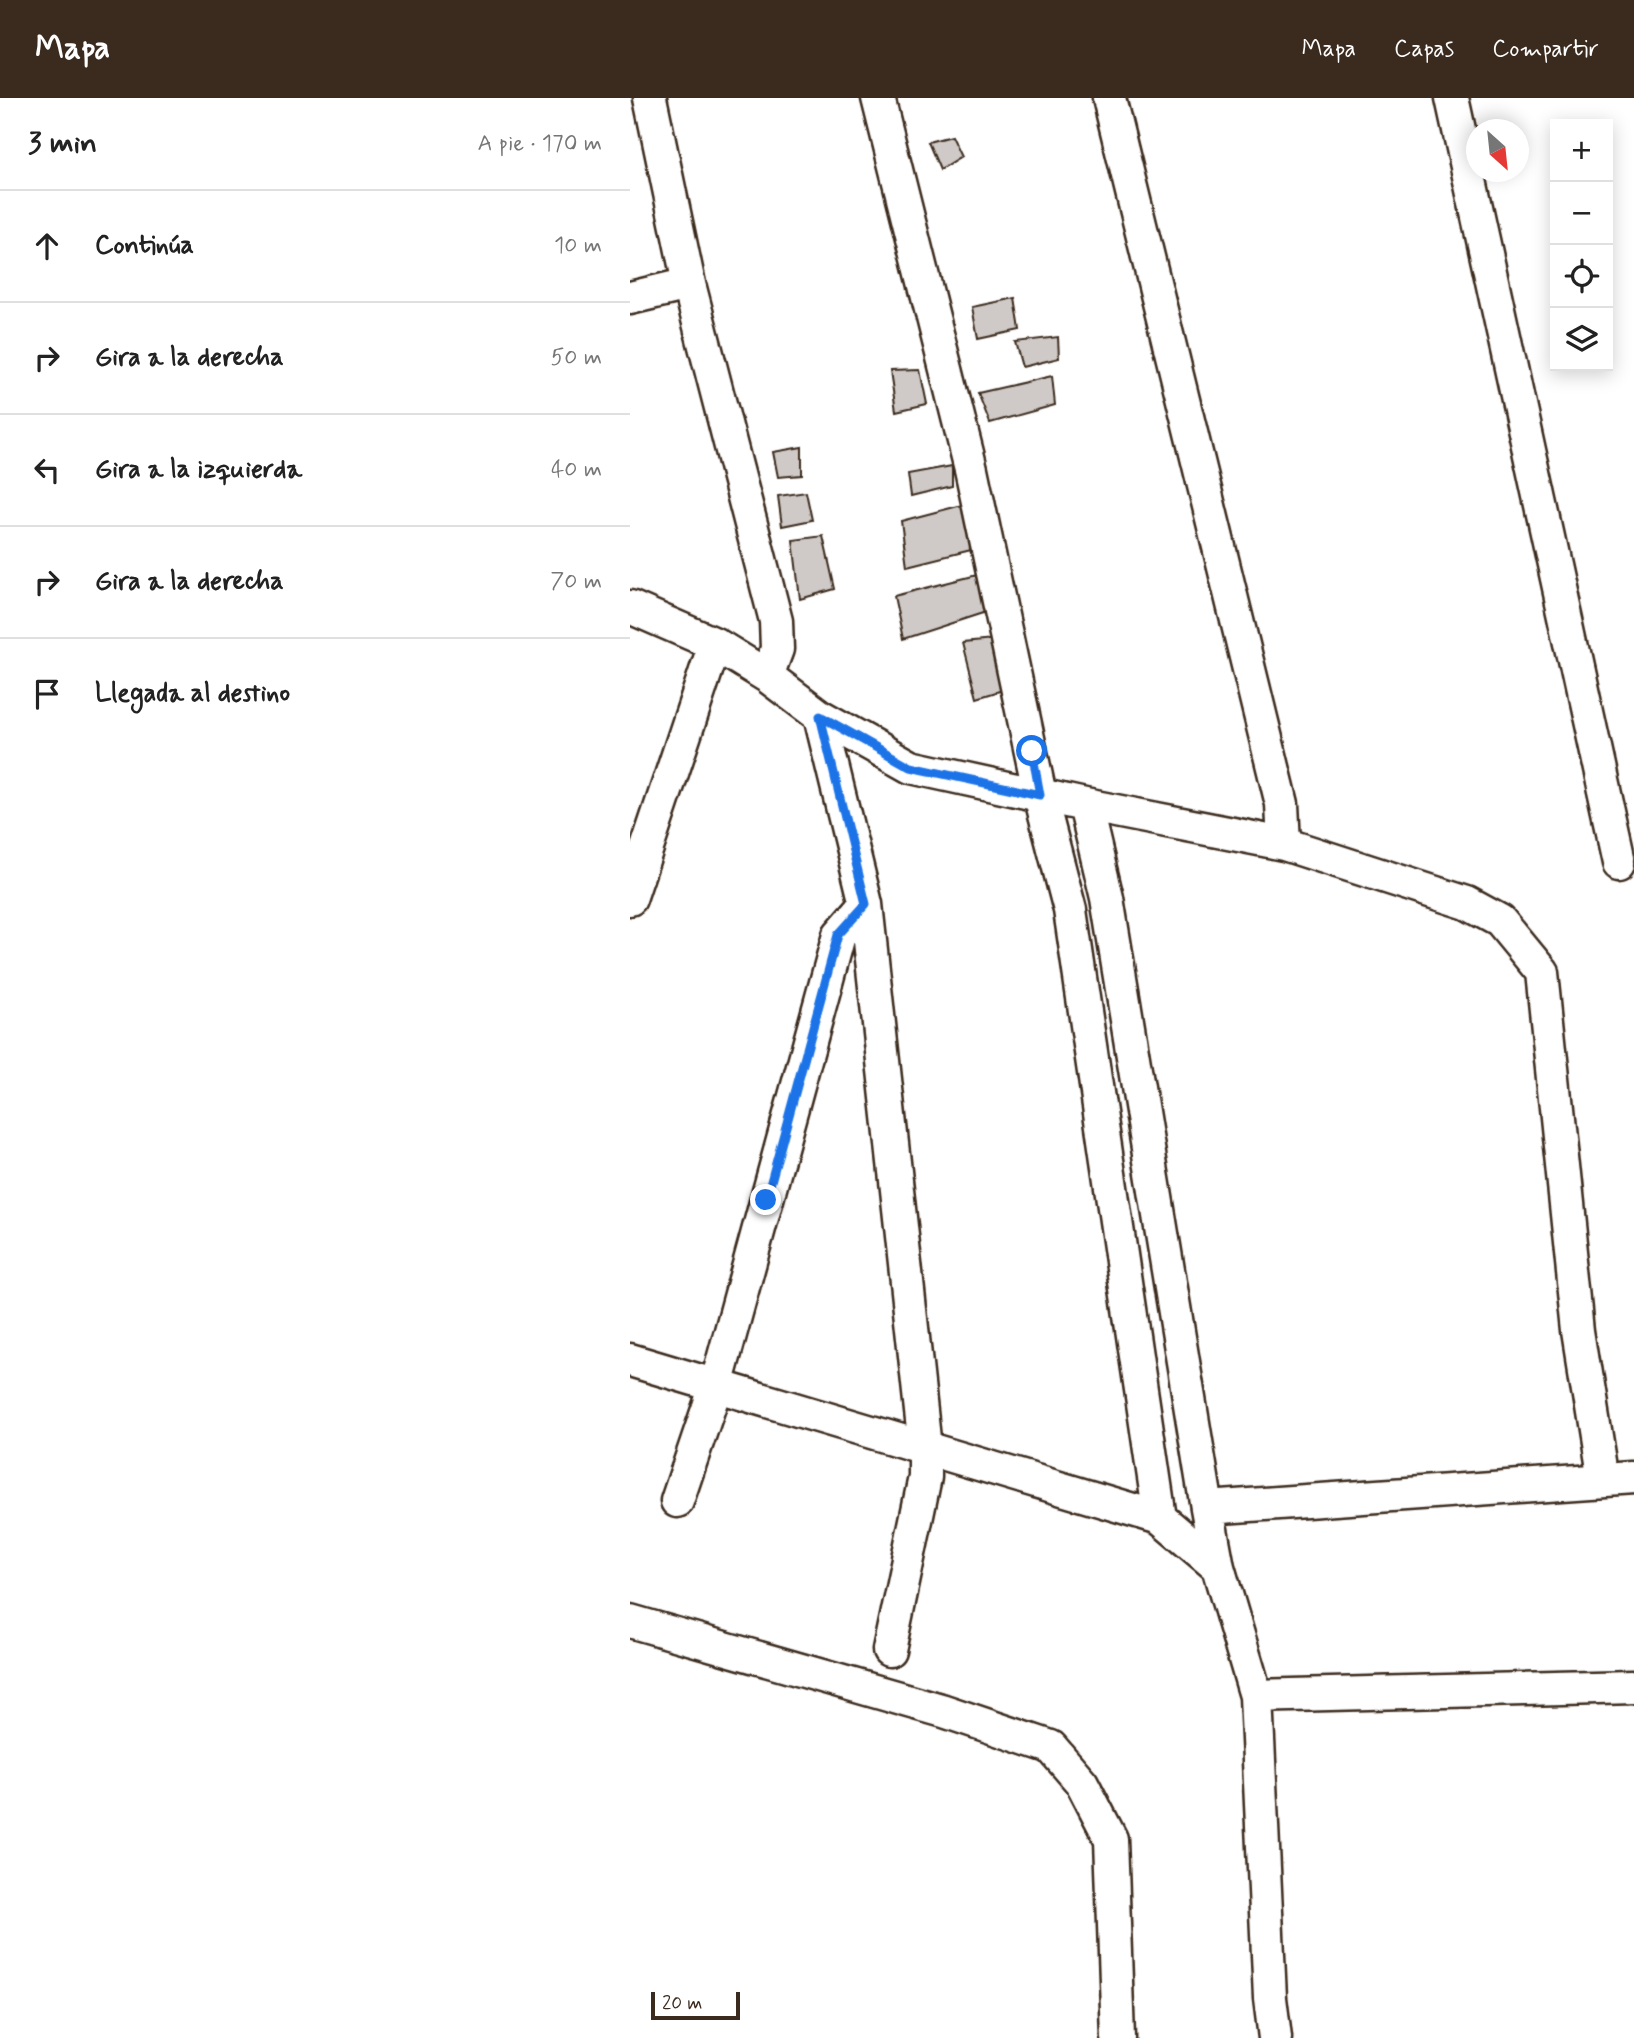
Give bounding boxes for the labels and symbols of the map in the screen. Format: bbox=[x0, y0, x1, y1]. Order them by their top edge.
north arrow bbox=[1466, 119, 1529, 182]
route start bbox=[1016, 735, 1047, 766]
route end bbox=[750, 1184, 781, 1215]
scale bar bbox=[651, 1989, 740, 2021]

